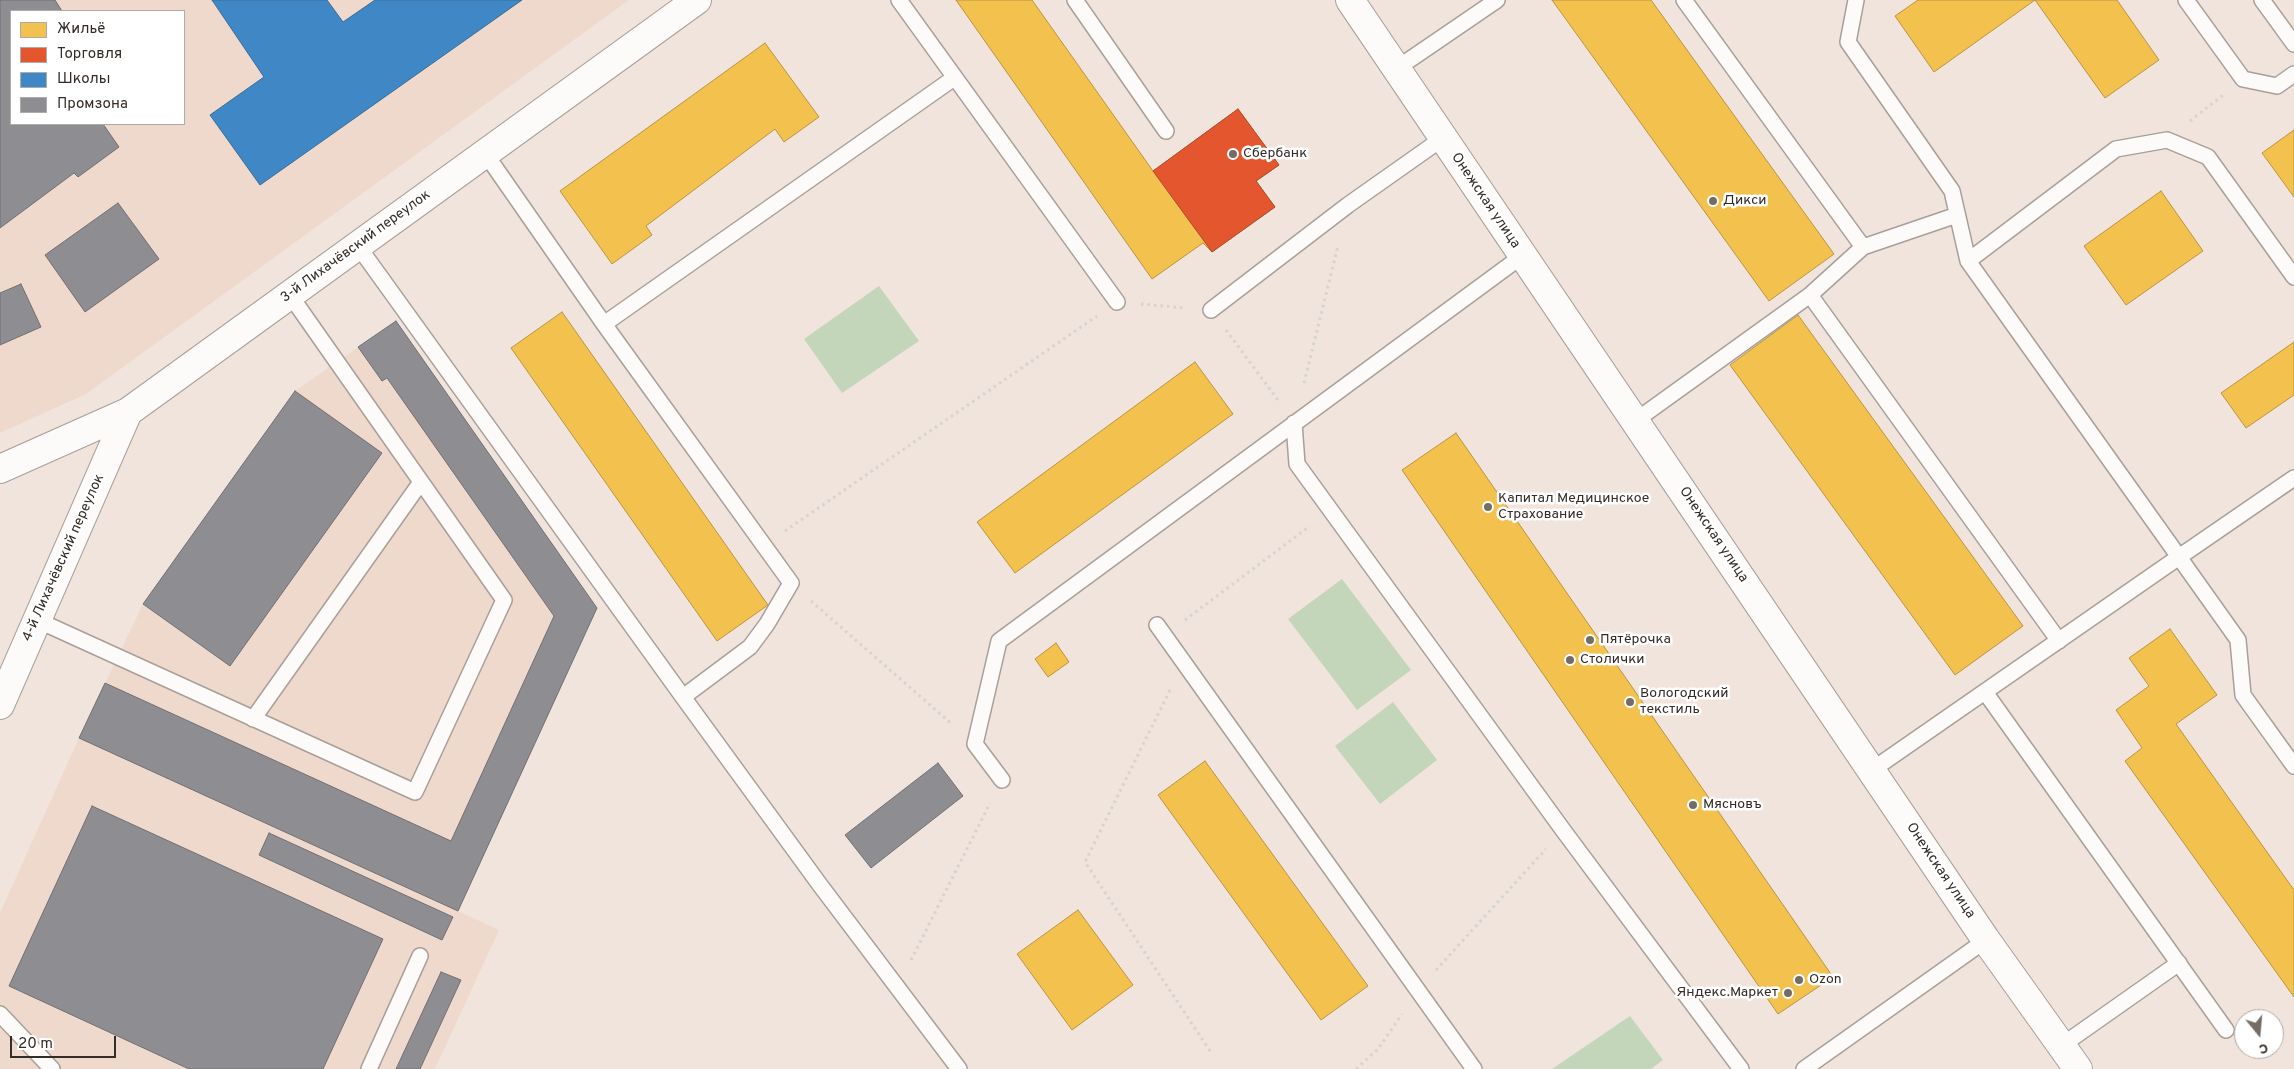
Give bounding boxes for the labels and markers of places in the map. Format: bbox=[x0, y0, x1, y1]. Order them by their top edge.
place label: Сбербанк bbox=[1243, 146, 1307, 162]
marker: Сбербанк bbox=[1227, 148, 1239, 160]
place label: Дикси bbox=[1723, 193, 1766, 209]
marker: Дикси bbox=[1707, 195, 1719, 207]
place label: Капитал Медицинское Страхование bbox=[1498, 491, 1649, 524]
marker: Капитал Медицинское Страхование bbox=[1482, 501, 1494, 513]
place label: Пятёрочка bbox=[1600, 632, 1671, 648]
marker: Пятёрочка bbox=[1584, 634, 1596, 646]
place label: Столички bbox=[1580, 652, 1644, 668]
marker: Столички bbox=[1564, 654, 1576, 666]
place label: Вологодский текстиль bbox=[1640, 686, 1728, 719]
marker: Вологодский текстиль bbox=[1624, 696, 1636, 708]
place label: Мясновъ bbox=[1703, 797, 1762, 813]
marker: Мясновъ bbox=[1687, 799, 1699, 811]
place label: Ozon bbox=[1809, 972, 1842, 988]
marker: Ozon bbox=[1793, 974, 1805, 986]
place label: Яндекс.Маркет bbox=[1676, 985, 1778, 1001]
marker: Яндекс.Маркет bbox=[1782, 987, 1794, 999]

